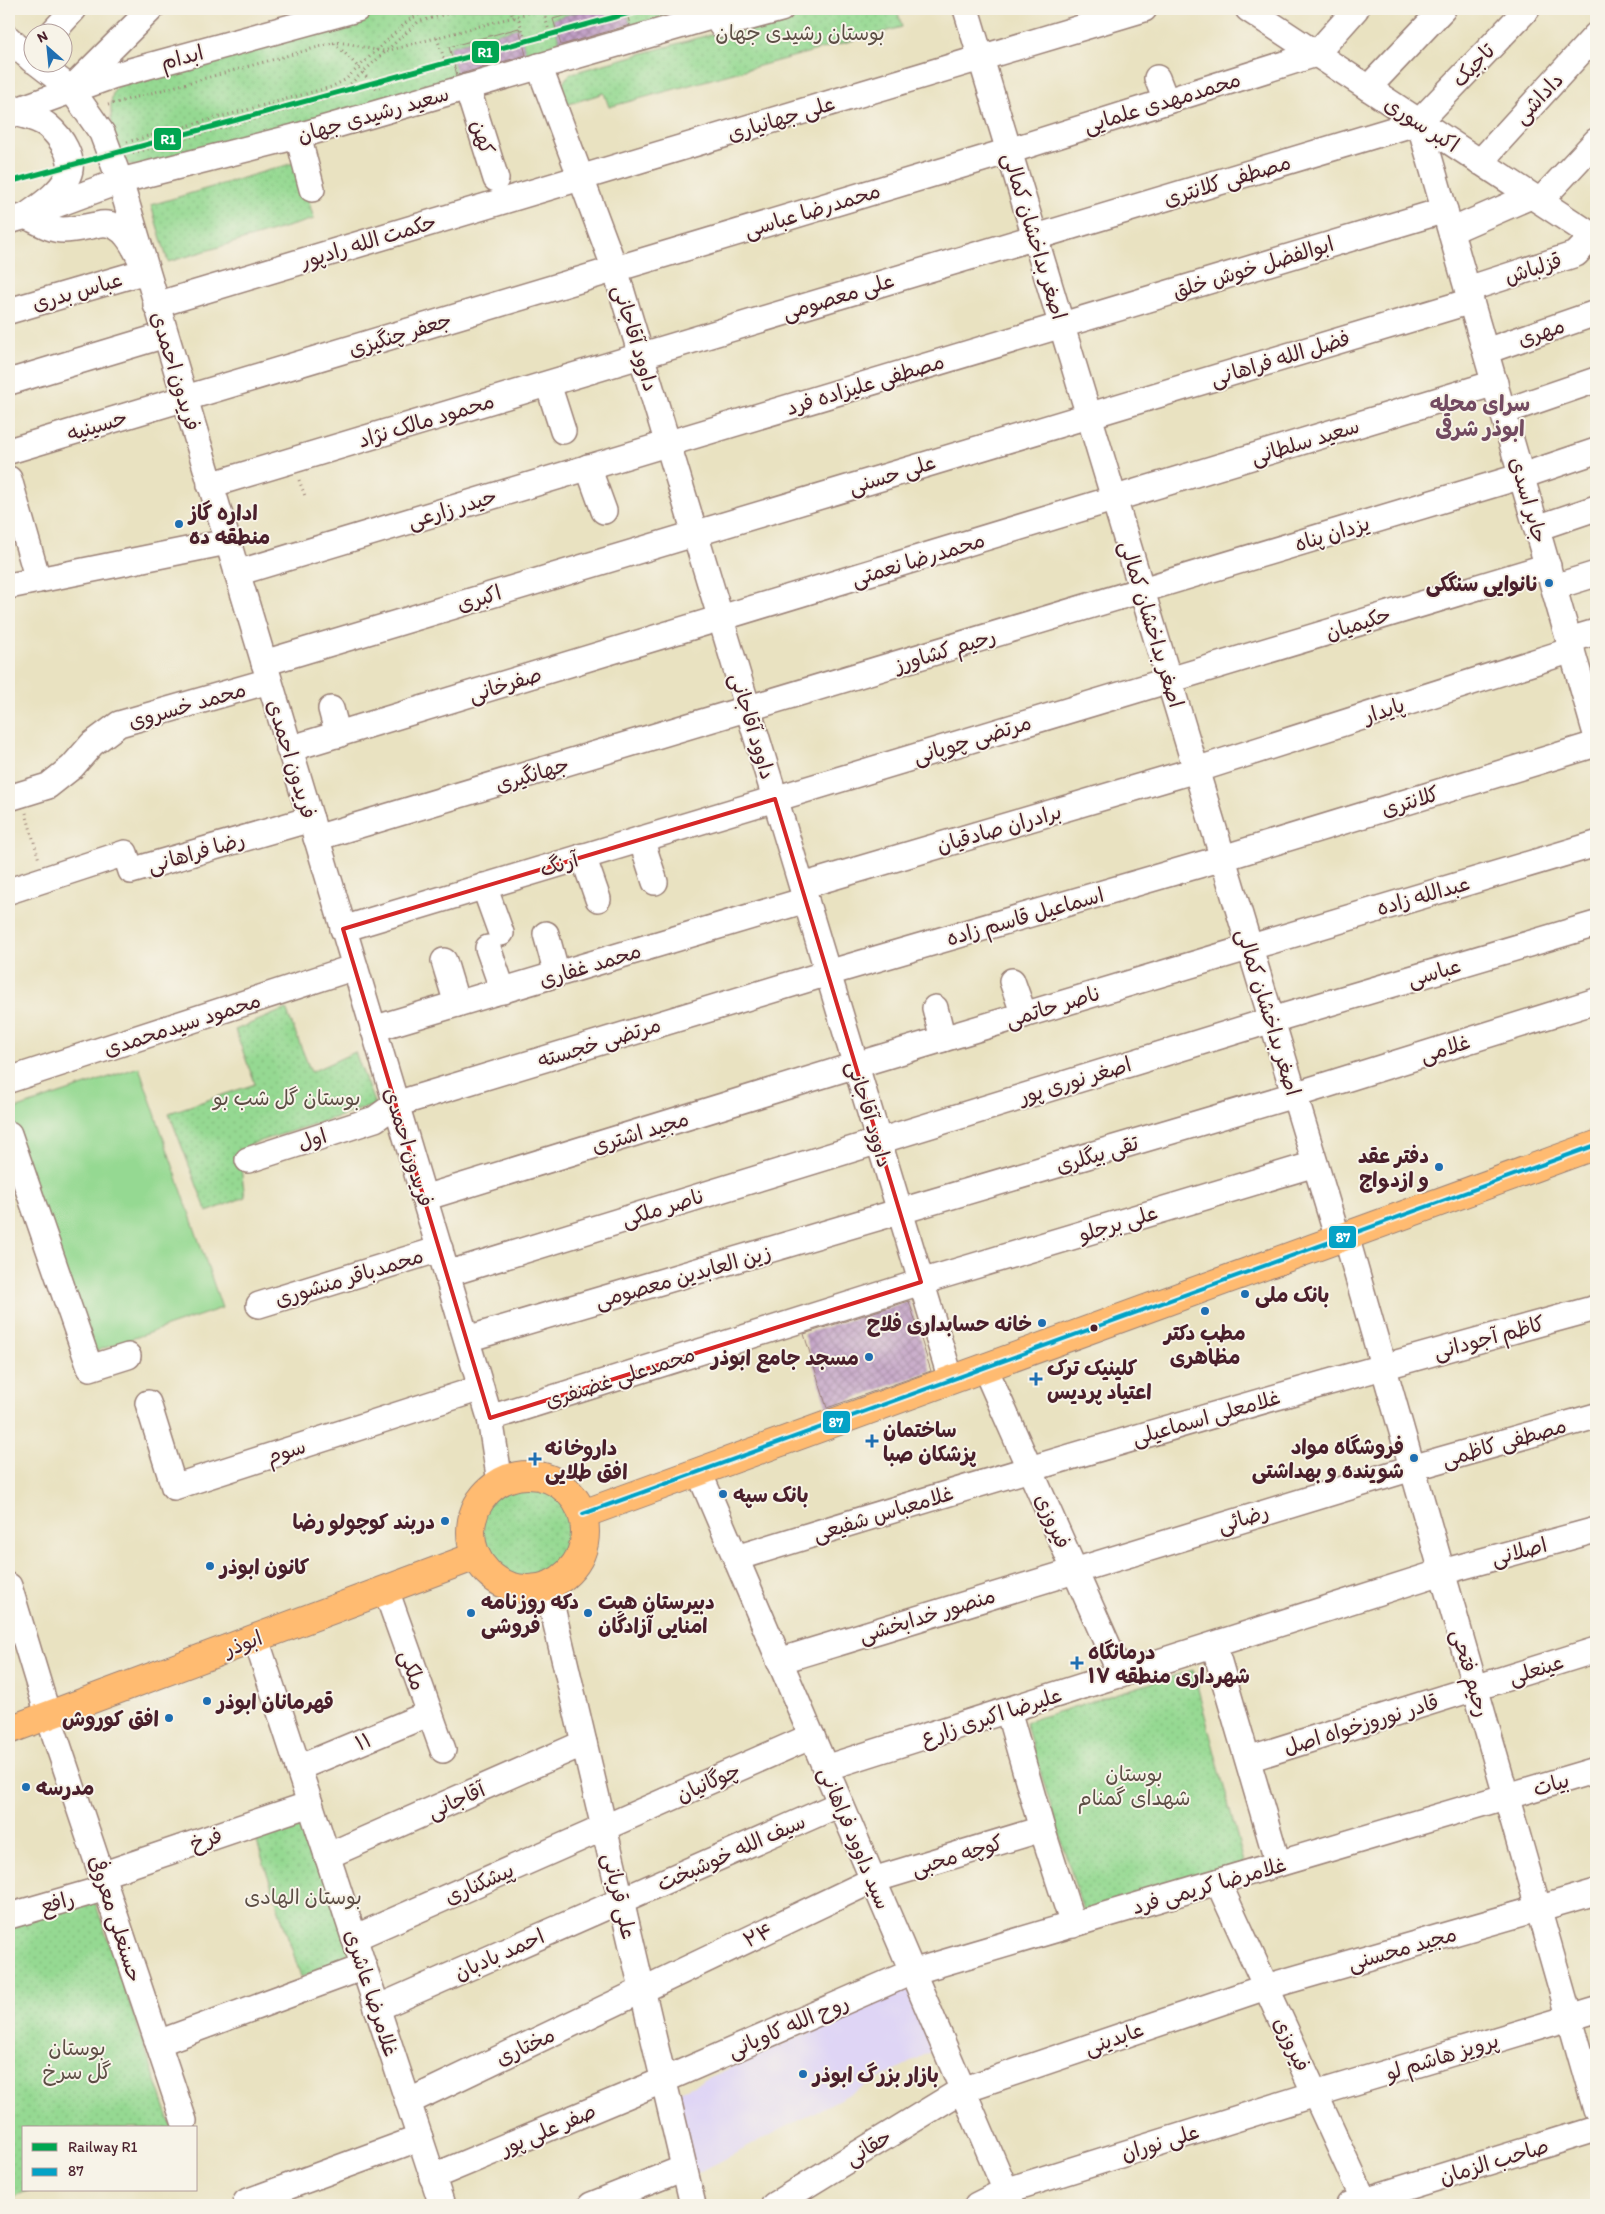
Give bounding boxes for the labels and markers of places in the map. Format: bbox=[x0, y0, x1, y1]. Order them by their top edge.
place label: اداره گاز منطقه ده bbox=[187, 500, 270, 549]
marker: اداره گاز منطقه ده bbox=[173, 518, 185, 530]
place label: نانوایی سنگکی bbox=[1426, 571, 1539, 597]
marker: نانوایی سنگکی bbox=[1543, 577, 1555, 589]
place label: دفتر عقد و ازدواج bbox=[1358, 1143, 1429, 1194]
marker: دفتر عقد و ازدواج bbox=[1433, 1161, 1445, 1173]
place label: بانک ملی bbox=[1255, 1282, 1329, 1308]
marker: بانک ملی bbox=[1239, 1288, 1251, 1300]
marker: مطب دکتر مظاهری bbox=[1199, 1305, 1211, 1317]
place label: خانه حسابداری فلاح bbox=[866, 1311, 1032, 1337]
marker: خانه حسابداری فلاح bbox=[1036, 1317, 1048, 1329]
place label: مطب دکتر مظاهری bbox=[1162, 1320, 1246, 1369]
unlabelled marker bbox=[1089, 1323, 1099, 1333]
place label: مسجد جامع ابوذر bbox=[709, 1345, 859, 1373]
marker: مسجد جامع ابوذر bbox=[863, 1351, 875, 1363]
place label: کلینیک ترک اعتیاد پردیس bbox=[1047, 1355, 1152, 1405]
marker: کلینیک ترک اعتیاد پردیس bbox=[1029, 1372, 1043, 1386]
place label: ساختمان پزشکان صبا bbox=[883, 1417, 976, 1467]
marker: ساختمان پزشکان صبا bbox=[865, 1434, 879, 1448]
place label: فروشگاه مواد شوینده و بهداشتی bbox=[1252, 1434, 1404, 1484]
place label: داروخانه افق طلایی bbox=[545, 1435, 628, 1485]
marker: فروشگاه مواد شوینده و بهداشتی bbox=[1408, 1452, 1420, 1464]
marker: داروخانه افق طلایی bbox=[529, 1453, 541, 1465]
place label: بانک سپه bbox=[733, 1482, 809, 1508]
marker: بانک سپه bbox=[717, 1488, 729, 1500]
place label: دربند کوچولو رضا bbox=[293, 1509, 435, 1536]
marker: دربند کوچولو رضا bbox=[439, 1515, 451, 1527]
place label: کانون ابوذر bbox=[218, 1554, 310, 1580]
marker: کانون ابوذر bbox=[204, 1560, 216, 1572]
place label: دکه روزنامه فروشی bbox=[481, 1589, 579, 1639]
place label: دبیرستان هیت امنایی آزادگان bbox=[598, 1589, 715, 1639]
marker: دکه روزنامه فروشی bbox=[465, 1607, 477, 1619]
marker: دبیرستان هیت امنایی آزادگان bbox=[582, 1607, 594, 1619]
place label: درمانگاه شهرداری منطقه ۱۷ bbox=[1088, 1639, 1250, 1688]
marker: درمانگاه شهرداری منطقه ۱۷ bbox=[1070, 1656, 1084, 1670]
place label: قهرمانان ابوذر bbox=[215, 1689, 334, 1715]
marker: قهرمانان ابوذر bbox=[201, 1695, 213, 1707]
place label: افق کوروش bbox=[62, 1706, 159, 1732]
marker: افق کوروش bbox=[163, 1712, 175, 1724]
place label: مدرسه bbox=[36, 1775, 94, 1800]
marker: مدرسه bbox=[20, 1781, 32, 1793]
place label: بازار بزرگ ابوذر bbox=[811, 2062, 939, 2088]
marker: بازار بزرگ ابوذر bbox=[797, 2068, 809, 2080]

